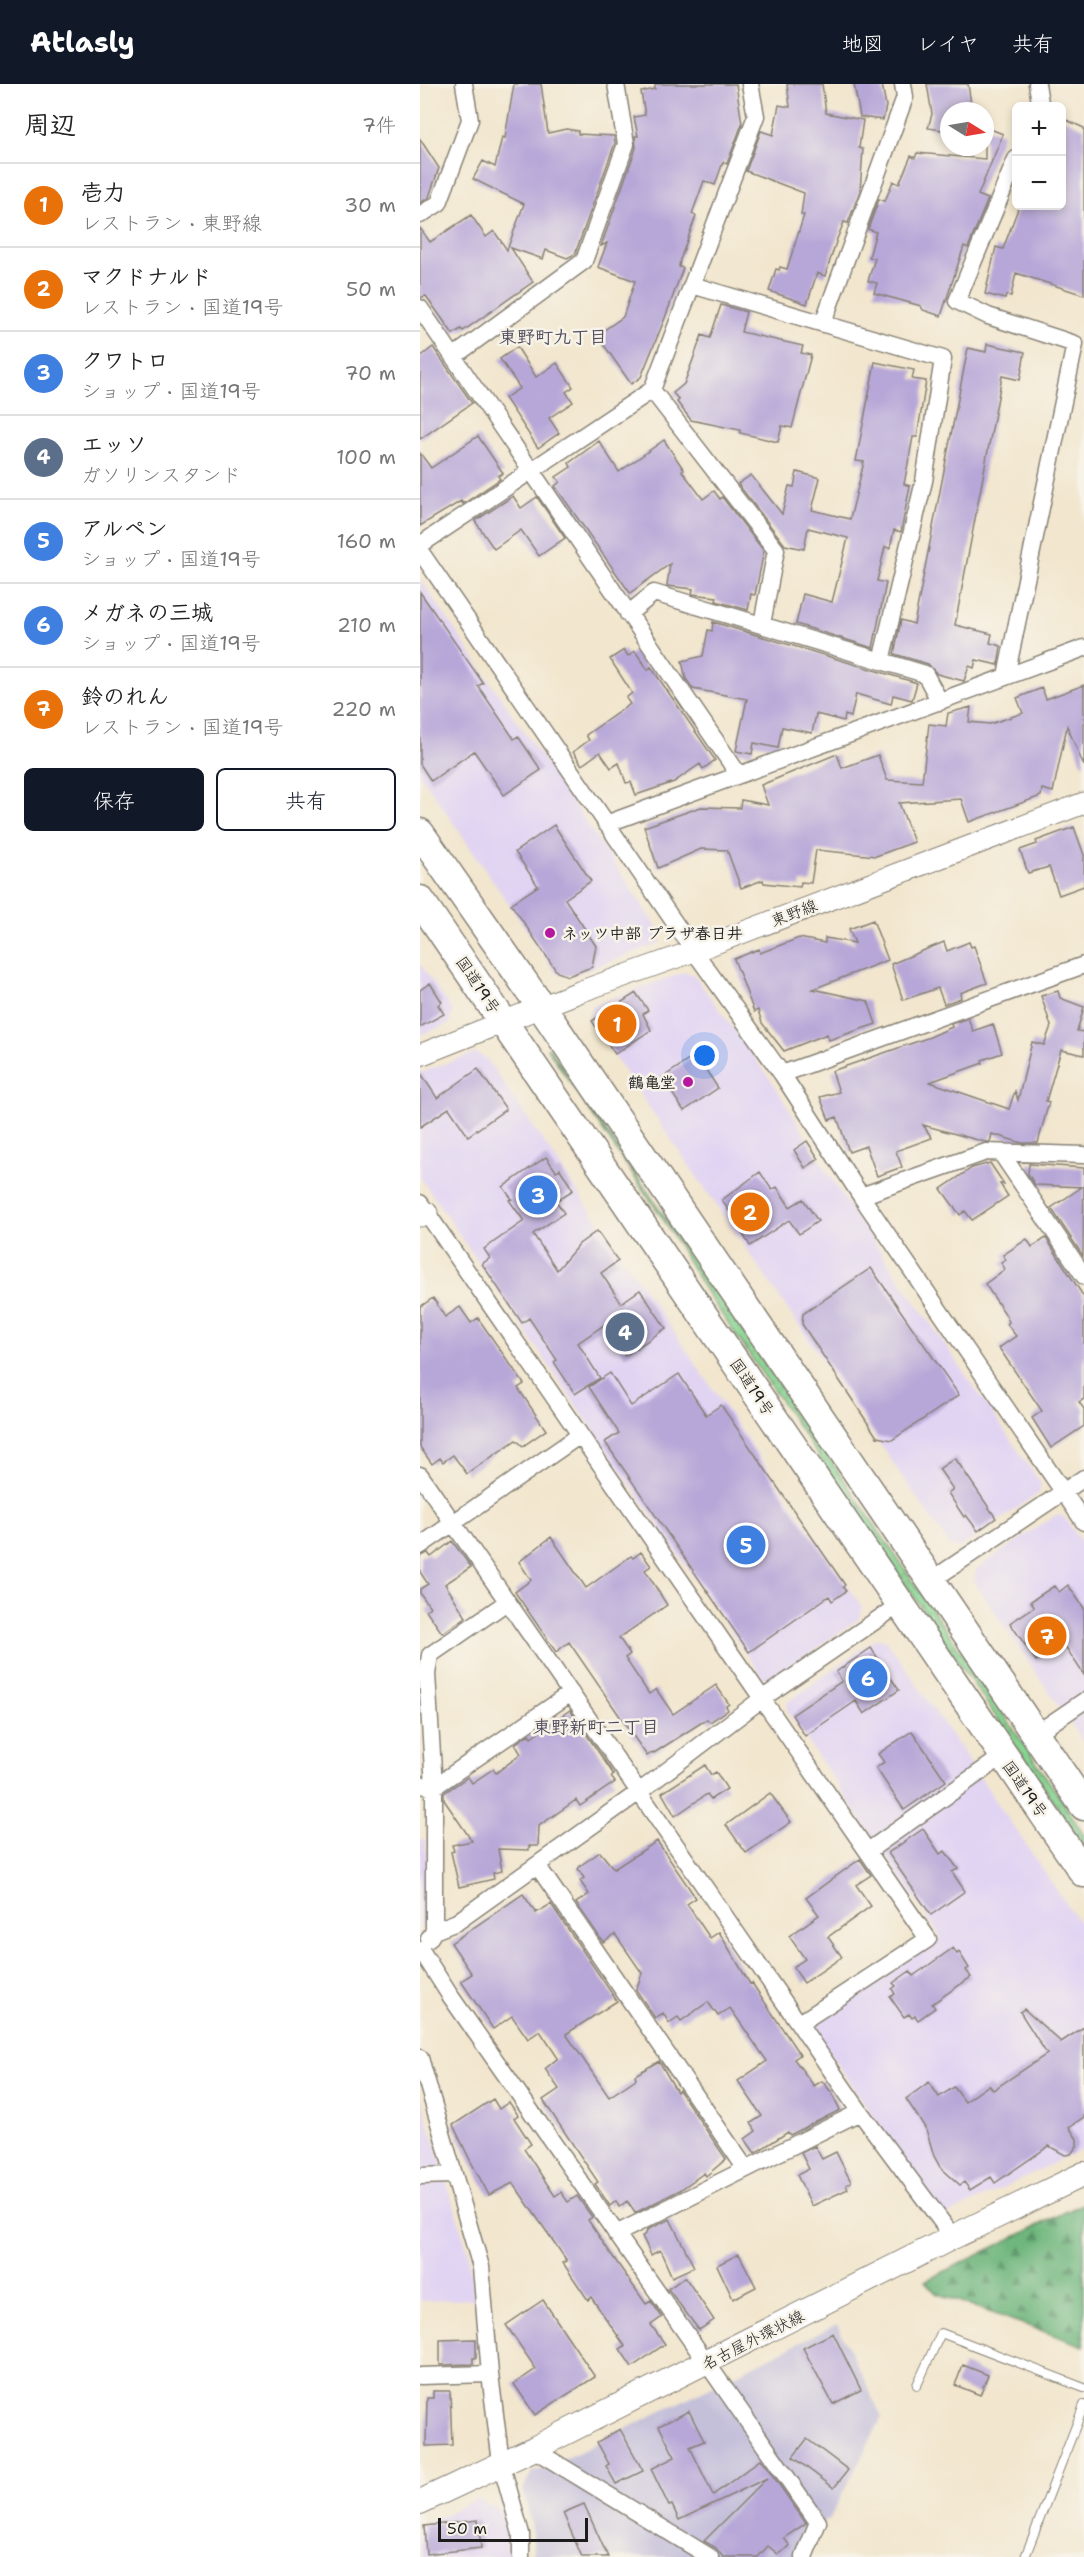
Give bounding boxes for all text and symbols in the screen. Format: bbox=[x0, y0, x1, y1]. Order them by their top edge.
text: Atlasly bbox=[30, 23, 135, 61]
text: 地図 bbox=[842, 30, 884, 58]
text: レイヤ bbox=[917, 30, 979, 58]
text: 共有 bbox=[1012, 30, 1054, 58]
north arrow bbox=[940, 102, 994, 156]
map controls bbox=[1012, 102, 1066, 210]
button: + bbox=[1012, 102, 1066, 156]
text: 周辺 bbox=[24, 107, 76, 142]
text: 7件 bbox=[362, 112, 396, 138]
button: − bbox=[1012, 156, 1066, 210]
text: 壱力 bbox=[81, 178, 125, 207]
text: 1 bbox=[39, 192, 48, 218]
text: 30 m bbox=[344, 192, 396, 218]
text: レストラン · 東野線 bbox=[81, 210, 262, 236]
text: マクドナルド bbox=[81, 262, 212, 291]
text: 2 bbox=[37, 276, 51, 302]
text: 50 m bbox=[346, 276, 396, 302]
text: レストラン · 国道19号 bbox=[81, 294, 283, 320]
district label: 東野町九丁目 bbox=[499, 325, 607, 349]
text: クワトロ bbox=[81, 346, 169, 375]
text: 3 bbox=[37, 360, 51, 386]
text: 70 m bbox=[344, 360, 396, 386]
text: ショップ · 国道19号 bbox=[81, 378, 261, 404]
text: エッソ bbox=[81, 430, 147, 459]
text: 4 bbox=[37, 444, 51, 470]
text: 100 m bbox=[336, 444, 396, 470]
text: ガソリンスタンド bbox=[81, 462, 241, 488]
text: アルペン bbox=[81, 514, 168, 543]
text: 5 bbox=[37, 528, 50, 554]
text: 160 m bbox=[337, 528, 396, 554]
text: ショップ · 国道19号 bbox=[81, 546, 261, 572]
text: メガネの三城 bbox=[81, 598, 213, 627]
text: 6 bbox=[37, 612, 51, 638]
text: 210 m bbox=[337, 612, 396, 638]
text: ショップ · 国道19号 bbox=[81, 630, 261, 656]
text: 鈴のれん bbox=[81, 682, 169, 711]
text: 7 bbox=[37, 696, 51, 722]
text: 220 m bbox=[332, 696, 396, 722]
text: レストラン · 国道19号 bbox=[81, 714, 283, 740]
button: 保存 bbox=[24, 768, 204, 831]
button: 共有 bbox=[216, 768, 396, 831]
street label: 東野線 bbox=[768, 895, 820, 931]
place label: ネッツ中部 プラザ春日井 bbox=[562, 923, 743, 944]
marker: ネッツ中部 プラザ春日井 bbox=[543, 926, 557, 940]
street label: 国道19号 bbox=[451, 952, 505, 1018]
pin: 1 bbox=[598, 1002, 636, 1046]
your location bbox=[690, 1041, 719, 1070]
place label: 鶴亀堂 bbox=[628, 1072, 676, 1093]
marker: 鶴亀堂 bbox=[681, 1075, 695, 1089]
pin: 3 bbox=[518, 1172, 558, 1218]
pin: 2 bbox=[730, 1190, 770, 1234]
pin: 4 bbox=[606, 1310, 644, 1354]
street label: 国道19号 bbox=[725, 1354, 779, 1420]
pin: 5 bbox=[726, 1522, 766, 1568]
pin: 7 bbox=[1028, 1614, 1066, 1658]
pin: 6 bbox=[848, 1656, 888, 1700]
district label: 東野新町二丁目 bbox=[533, 1715, 659, 1739]
street label: 国道19号 bbox=[998, 1756, 1052, 1822]
street label: 名古屋外環状線 bbox=[698, 2305, 808, 2375]
scale bar bbox=[438, 2515, 588, 2542]
text: 50 m bbox=[447, 2518, 487, 2539]

